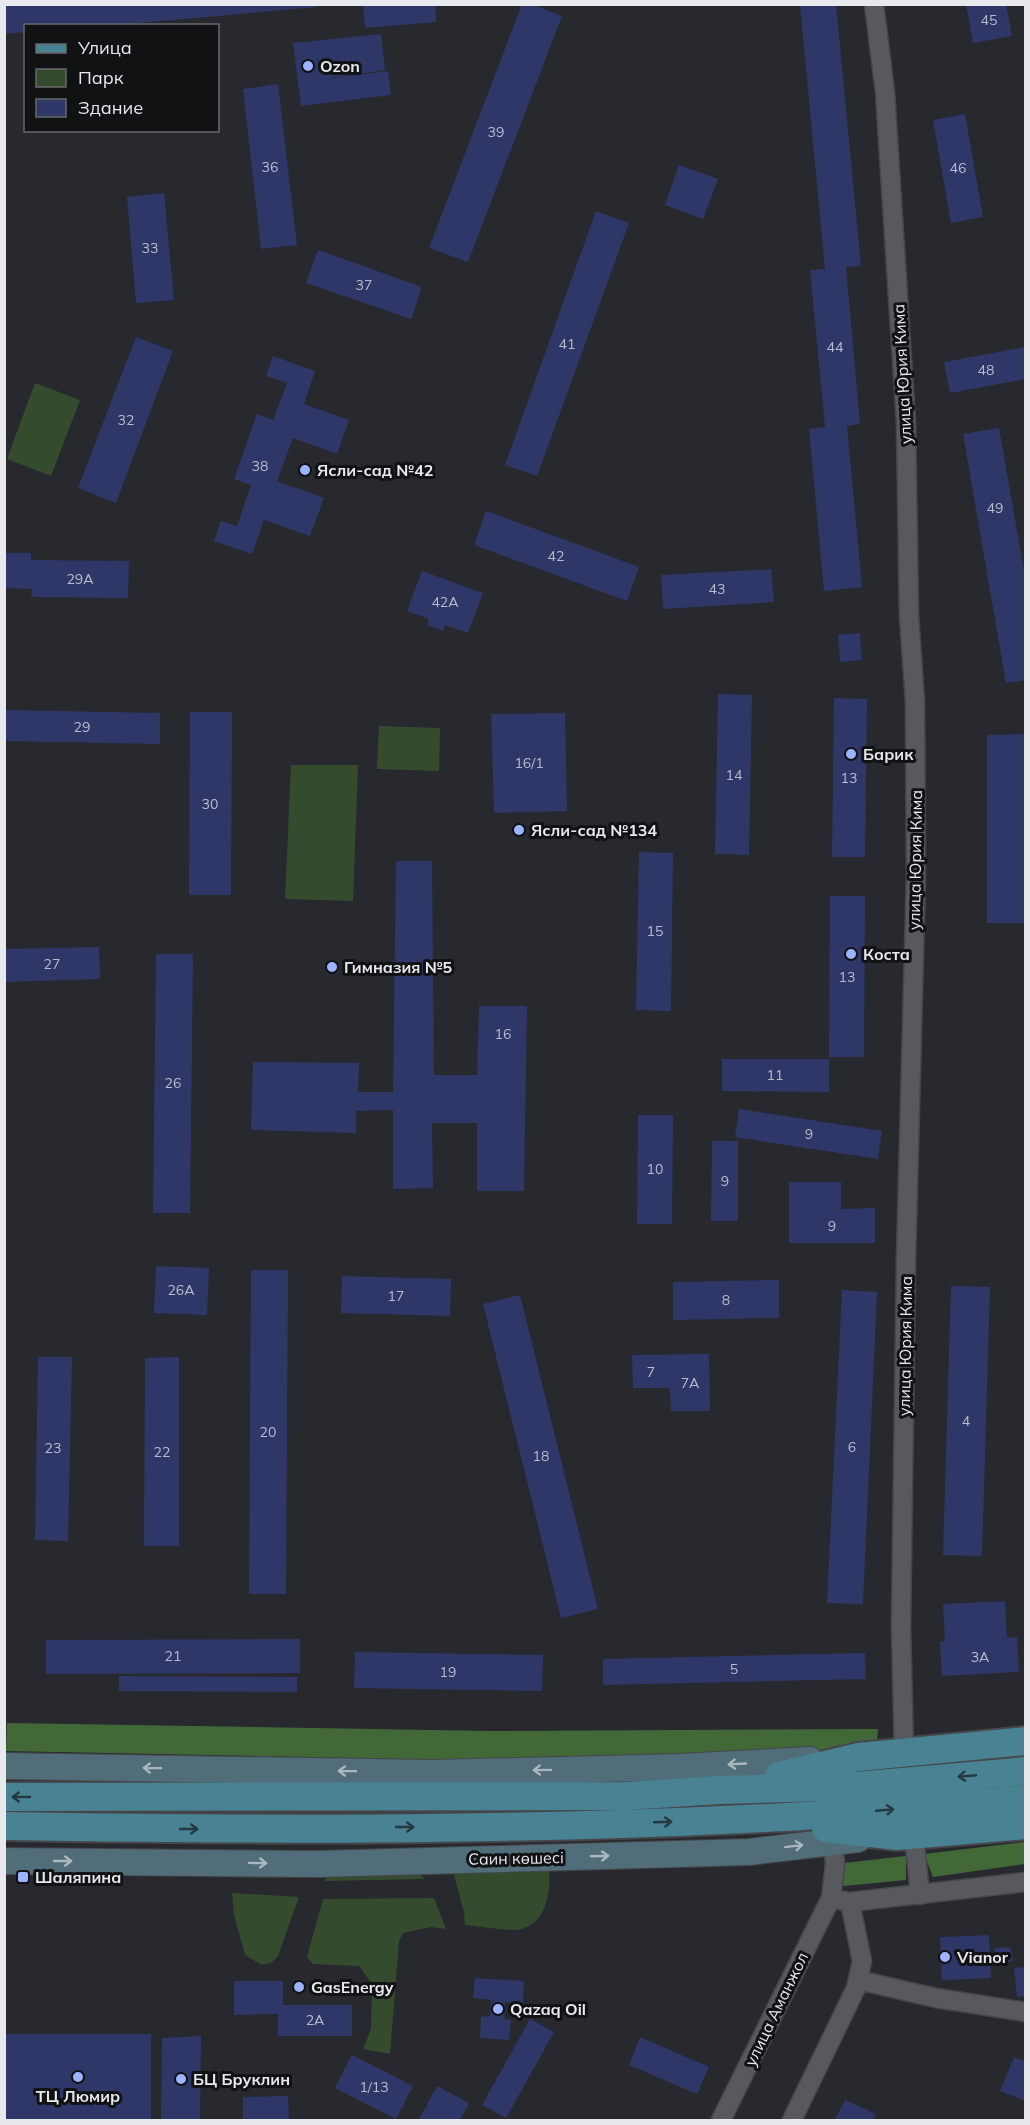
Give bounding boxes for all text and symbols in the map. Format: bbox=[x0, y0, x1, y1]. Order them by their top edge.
house number: 45 bbox=[981, 11, 997, 29]
legend bbox=[24, 24, 219, 132]
text: Улица bbox=[77, 36, 132, 59]
place label: Ozon bbox=[320, 56, 360, 76]
marker: Ozon bbox=[301, 59, 315, 73]
text: Парк bbox=[78, 66, 124, 89]
text: Здание bbox=[78, 96, 143, 119]
house number: 39 bbox=[488, 123, 504, 141]
house number: 36 bbox=[262, 158, 278, 176]
house number: 46 bbox=[950, 159, 966, 177]
house number: 33 bbox=[142, 239, 158, 257]
house number: 37 bbox=[356, 276, 372, 294]
street label: улица Юрия Кима bbox=[888, 303, 916, 445]
house number: 41 bbox=[559, 335, 575, 353]
house number: 44 bbox=[827, 338, 844, 356]
house number: 48 bbox=[978, 361, 994, 379]
house number: 32 bbox=[118, 411, 134, 429]
house number: 38 bbox=[252, 457, 268, 475]
place label: Ясли-сад №42 bbox=[317, 460, 433, 480]
marker: Ясли-сад №42 bbox=[298, 463, 312, 477]
house number: 49 bbox=[987, 499, 1003, 517]
house number: 42 bbox=[548, 547, 564, 565]
house number: 29А bbox=[66, 570, 94, 588]
house number: 43 bbox=[709, 580, 725, 598]
house number: 42А bbox=[431, 593, 459, 611]
house number: 29 bbox=[74, 718, 90, 736]
place label: Барик bbox=[863, 744, 914, 764]
marker: Барик bbox=[844, 747, 858, 761]
house number: 16/1 bbox=[514, 754, 544, 772]
house number: 14 bbox=[726, 766, 743, 784]
house number: 13 bbox=[841, 769, 857, 787]
street label: улица Юрия Кима bbox=[904, 790, 926, 930]
house number: 30 bbox=[202, 795, 218, 813]
place label: Ясли-сад №134 bbox=[531, 820, 657, 840]
marker: Ясли-сад №134 bbox=[512, 823, 526, 837]
house number: 15 bbox=[647, 922, 663, 940]
place label: Коста bbox=[863, 944, 910, 964]
marker: Коста bbox=[844, 947, 858, 961]
house number: 27 bbox=[44, 955, 60, 973]
place label: Гимназия №5 bbox=[344, 957, 453, 977]
marker: Гимназия №5 bbox=[325, 960, 339, 974]
house number: 13 bbox=[839, 968, 855, 986]
house number: 16 bbox=[495, 1025, 511, 1043]
house number: 11 bbox=[767, 1066, 783, 1084]
house number: 26 bbox=[165, 1074, 181, 1092]
house number: 9 bbox=[805, 1125, 813, 1143]
house number: 10 bbox=[647, 1160, 663, 1178]
house number: 9 bbox=[721, 1172, 729, 1190]
house number: 9 bbox=[828, 1217, 836, 1235]
street label: улица Юрия Кима bbox=[894, 1276, 916, 1416]
house number: 26А bbox=[167, 1281, 195, 1299]
house number: 17 bbox=[388, 1287, 404, 1305]
house number: 8 bbox=[722, 1291, 730, 1309]
house number: 7 bbox=[647, 1363, 655, 1381]
house number: 7А bbox=[681, 1374, 700, 1392]
house number: 4 bbox=[962, 1412, 971, 1430]
house number: 20 bbox=[260, 1423, 276, 1441]
house number: 6 bbox=[848, 1438, 856, 1456]
house number: 23 bbox=[45, 1439, 61, 1457]
house number: 22 bbox=[154, 1443, 170, 1461]
house number: 18 bbox=[533, 1447, 549, 1465]
house number: 21 bbox=[165, 1647, 181, 1665]
house number: 3А bbox=[971, 1648, 990, 1666]
house number: 5 bbox=[730, 1660, 738, 1678]
house number: 19 bbox=[440, 1663, 456, 1681]
one-way arrow bbox=[728, 1759, 747, 1770]
one-way arrow bbox=[143, 1763, 163, 1774]
one-way arrow bbox=[533, 1764, 553, 1776]
one-way arrow bbox=[338, 1766, 358, 1777]
one-way arrow bbox=[958, 1771, 978, 1782]
one-way arrow bbox=[11, 1791, 31, 1803]
one-way arrow bbox=[875, 1804, 895, 1815]
one-way arrow bbox=[652, 1816, 672, 1828]
one-way arrow bbox=[394, 1821, 414, 1833]
one-way arrow bbox=[178, 1823, 198, 1835]
one-way arrow bbox=[784, 1841, 804, 1852]
street label: Саин көшесі bbox=[468, 1847, 564, 1869]
one-way arrow bbox=[589, 1850, 609, 1862]
one-way arrow bbox=[52, 1855, 72, 1867]
one-way arrow bbox=[247, 1857, 267, 1869]
place label: Шаляпина bbox=[35, 1867, 121, 1887]
marker: Шаляпина bbox=[16, 1870, 30, 1884]
place label: Vianor bbox=[956, 1947, 1009, 1967]
street label: улица Аманжол bbox=[740, 1949, 812, 2069]
marker: Vianor bbox=[938, 1950, 952, 1964]
place label: GasEnergy bbox=[311, 1977, 394, 1997]
marker: GasEnergy bbox=[292, 1980, 306, 1994]
place label: Qazaq Oil bbox=[510, 1999, 586, 2019]
marker: Qazaq Oil bbox=[491, 2002, 505, 2016]
house number: 2А bbox=[306, 2011, 325, 2029]
place label: БЦ Бруклин bbox=[193, 2069, 290, 2089]
marker: ТЦ Люмир bbox=[71, 2070, 85, 2084]
marker: БЦ Бруклин bbox=[174, 2072, 188, 2086]
house number: 1/13 bbox=[359, 2078, 389, 2096]
place label: ТЦ Люмир bbox=[36, 2086, 120, 2106]

